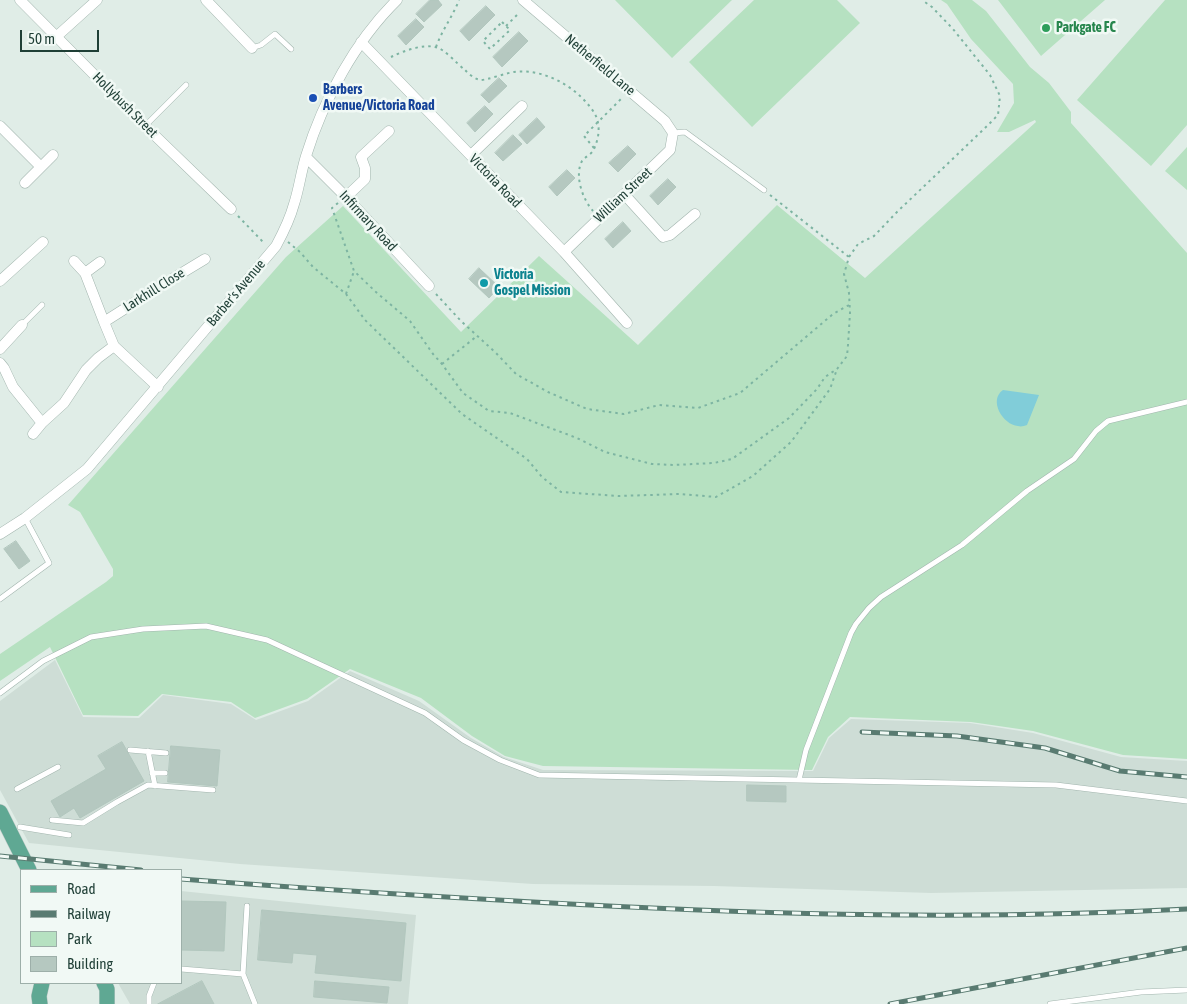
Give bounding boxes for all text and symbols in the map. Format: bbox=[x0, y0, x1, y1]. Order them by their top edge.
scale bar bbox=[22, 20, 101, 52]
place label: Parkgate FC bbox=[1056, 20, 1116, 36]
marker: Parkgate FC bbox=[1040, 22, 1052, 34]
text: 50 m bbox=[28, 30, 55, 47]
street label: Netherfield Lane bbox=[561, 31, 639, 99]
street label: Hollybush Street bbox=[89, 69, 161, 141]
place label: Barbers Avenue/Victoria Road bbox=[323, 82, 435, 114]
marker: Barbers Avenue/Victoria Road bbox=[307, 92, 319, 104]
street label: Victoria Road bbox=[465, 151, 525, 211]
street label: William Street bbox=[590, 164, 656, 226]
street label: Infirmary Road bbox=[336, 187, 400, 255]
street label: Barber's Avenue bbox=[203, 256, 269, 330]
street label: Larkhill Close bbox=[120, 265, 188, 315]
place label: Victoria Gospel Mission bbox=[494, 267, 571, 300]
marker: Victoria Gospel Mission bbox=[478, 277, 490, 289]
legend bbox=[20, 869, 182, 984]
text: Road bbox=[67, 880, 96, 897]
text: Railway bbox=[67, 905, 111, 922]
text: Park bbox=[67, 930, 92, 947]
text: Building bbox=[67, 955, 113, 972]

